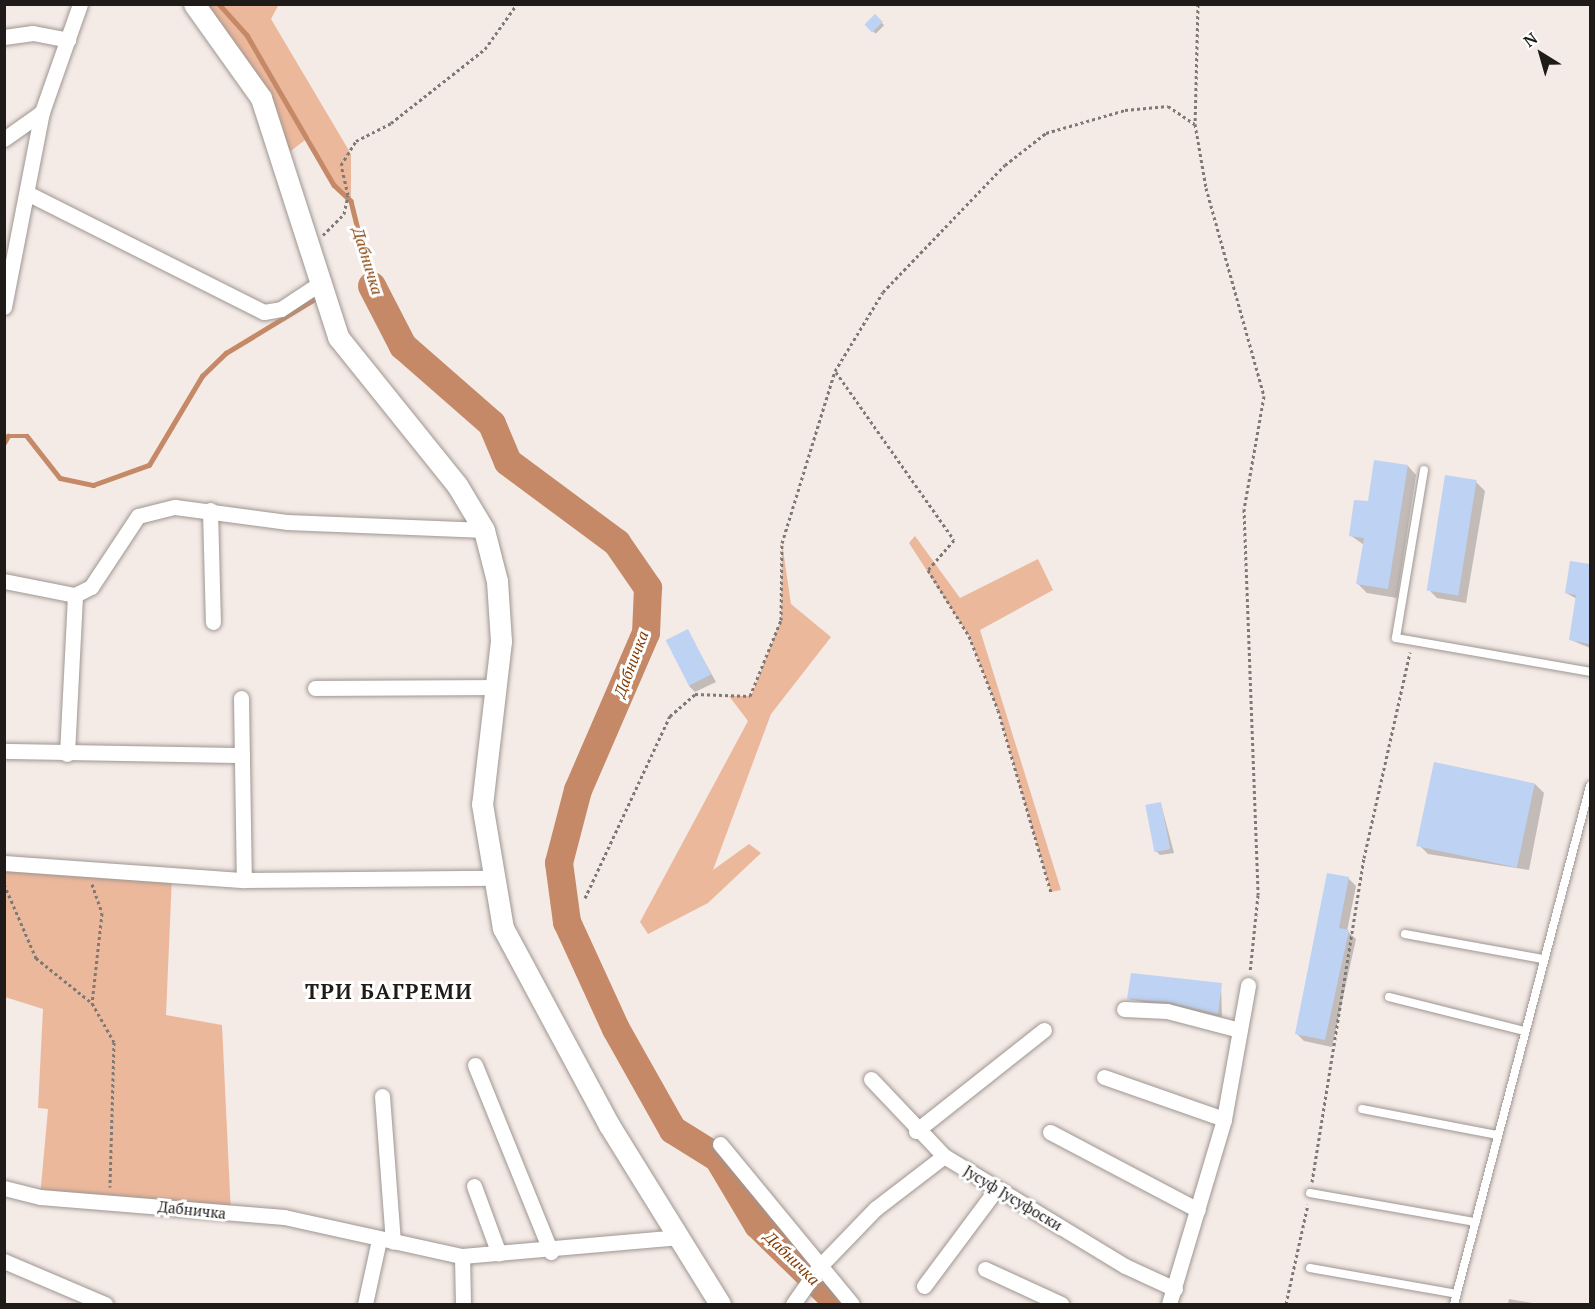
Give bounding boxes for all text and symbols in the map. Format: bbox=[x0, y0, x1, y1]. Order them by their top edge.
north arrow bbox=[1511, 24, 1571, 84]
text: N bbox=[1519, 27, 1542, 52]
water label: Дабничка bbox=[349, 225, 387, 297]
water label: Дабничка bbox=[610, 628, 652, 700]
district label: ТРИ БАГРЕМИ bbox=[305, 978, 473, 1004]
street label: Јусуф Јусуфоски bbox=[960, 1162, 1066, 1234]
street label: Дабничка bbox=[157, 1197, 227, 1223]
water label: Дабничка bbox=[760, 1227, 824, 1289]

